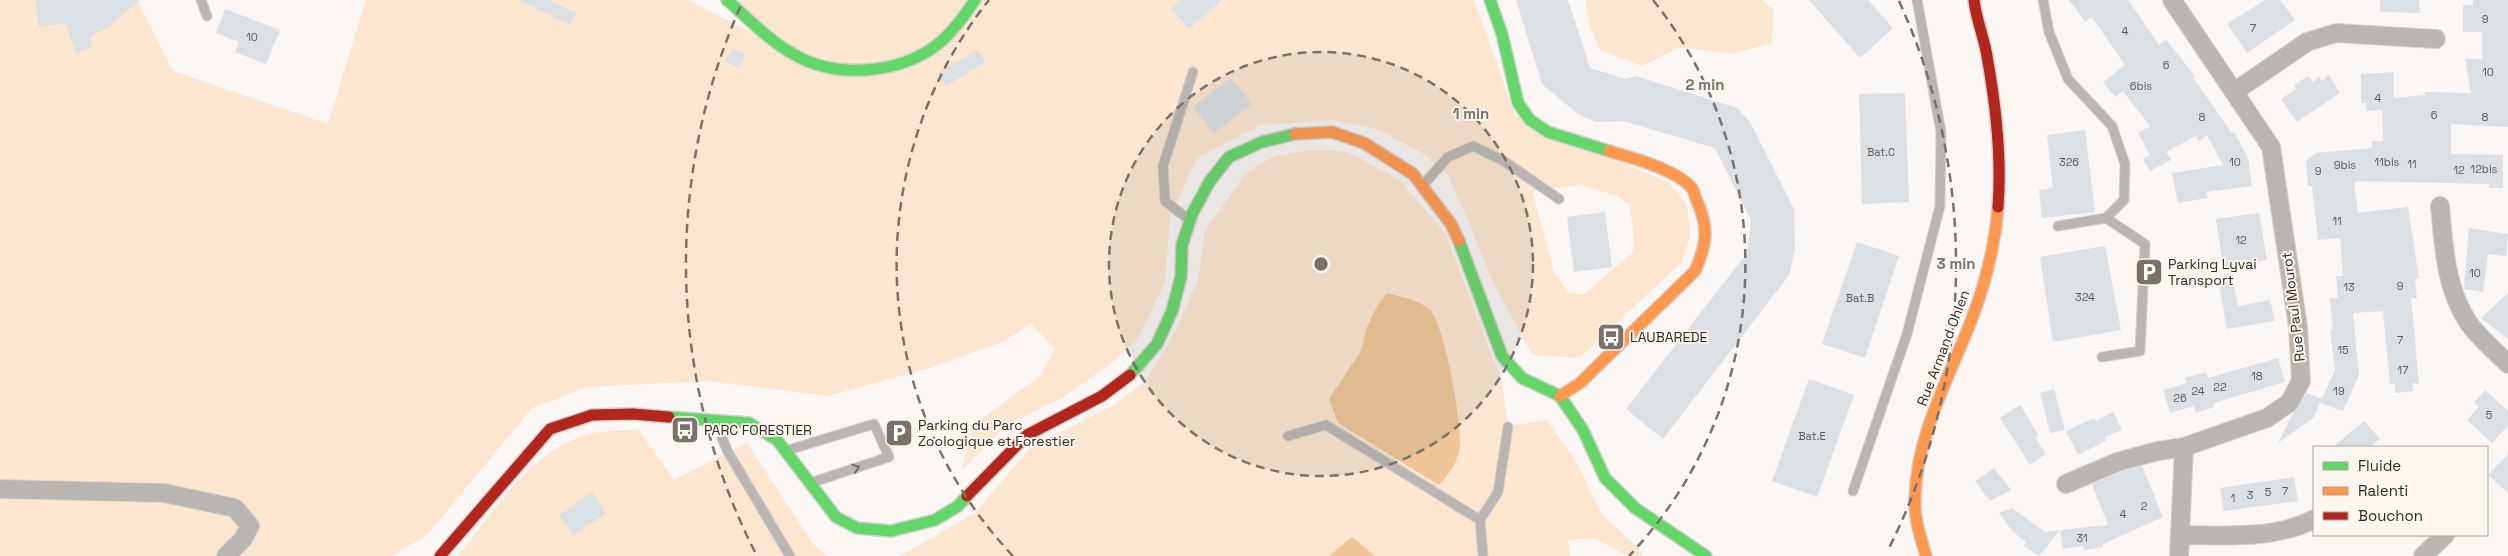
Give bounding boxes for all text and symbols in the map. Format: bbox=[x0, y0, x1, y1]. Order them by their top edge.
house number: 9 bbox=[2482, 12, 2489, 26]
house number: 7 bbox=[2250, 21, 2256, 35]
house number: 4 bbox=[2122, 24, 2129, 38]
house number: 10 bbox=[246, 30, 258, 44]
house number: 6 bbox=[2163, 58, 2170, 72]
house number: 10 bbox=[2482, 65, 2494, 79]
text: 2 min bbox=[1686, 75, 1724, 94]
house number: 6bis bbox=[2130, 79, 2152, 93]
house number: 4 bbox=[2375, 91, 2382, 105]
text: 1 min bbox=[1453, 104, 1489, 123]
house number: 6 bbox=[2431, 108, 2438, 122]
house number: 8 bbox=[2199, 110, 2206, 124]
house number: 8 bbox=[2482, 110, 2489, 124]
house number: Bat.C bbox=[1867, 145, 1895, 159]
house number: 326 bbox=[2059, 155, 2079, 169]
house number: 10 bbox=[2229, 155, 2241, 169]
house number: 11bis bbox=[2375, 155, 2400, 169]
house number: 11 bbox=[2407, 157, 2417, 171]
house number: 9bis bbox=[2334, 158, 2356, 172]
house number: 12bis bbox=[2471, 162, 2498, 176]
house number: 12 bbox=[2453, 163, 2465, 177]
house number: 9 bbox=[2315, 164, 2322, 178]
house number: 11 bbox=[2332, 214, 2342, 228]
house number: 12 bbox=[2235, 233, 2247, 247]
street label: Rue Paul Mourot bbox=[2277, 251, 2309, 363]
text: 3 min bbox=[1937, 254, 1975, 273]
centre of rings bbox=[1312, 255, 1330, 273]
place label: Parking Lyvai Transport bbox=[2168, 255, 2257, 289]
parking icon: Parking Lyvai Transport bbox=[2134, 257, 2164, 287]
house number: 10 bbox=[2469, 266, 2481, 280]
house number: 9 bbox=[2397, 279, 2404, 293]
house number: 13 bbox=[2343, 280, 2355, 294]
street label: Rue Armand Ohlen bbox=[1913, 287, 1973, 409]
house number: 324 bbox=[2075, 290, 2095, 304]
house number: Bat.B bbox=[1846, 291, 1874, 305]
bus stop icon: LAUBAREDE bbox=[1596, 322, 1626, 352]
place label: LAUBAREDE bbox=[1630, 328, 1708, 346]
house number: 7 bbox=[2397, 333, 2403, 347]
house number: 15 bbox=[2337, 343, 2349, 357]
house number: 17 bbox=[2398, 363, 2408, 377]
house number: 18 bbox=[2251, 369, 2263, 383]
house number: 22 bbox=[2213, 380, 2227, 394]
house number: 24 bbox=[2191, 384, 2205, 398]
house number: 19 bbox=[2333, 384, 2345, 398]
house number: 26 bbox=[2173, 391, 2187, 405]
house number: 5 bbox=[2486, 408, 2493, 422]
bus stop icon: PARC FORESTIER bbox=[670, 415, 700, 445]
place label: Parking du Parc Zoologique et Forestier bbox=[918, 416, 1075, 450]
parking icon: Parking du Parc Zoologique et Forestier bbox=[884, 418, 914, 448]
place label: PARC FORESTIER bbox=[704, 421, 812, 439]
house number: Bat.E bbox=[1798, 429, 1826, 443]
legend bbox=[2313, 446, 2488, 536]
text: Fluide bbox=[2358, 456, 2401, 475]
one-way arrow bbox=[852, 463, 860, 473]
text: Ralenti bbox=[2358, 481, 2408, 500]
house number: 7 bbox=[2282, 484, 2288, 498]
house number: 5 bbox=[2265, 485, 2272, 499]
house number: 3 bbox=[2247, 488, 2254, 502]
house number: 1 bbox=[2231, 491, 2235, 505]
house number: 2 bbox=[2141, 499, 2148, 513]
text: Bouchon bbox=[2358, 506, 2423, 525]
house number: 4 bbox=[2120, 507, 2127, 521]
house number: 31 bbox=[2076, 531, 2088, 545]

